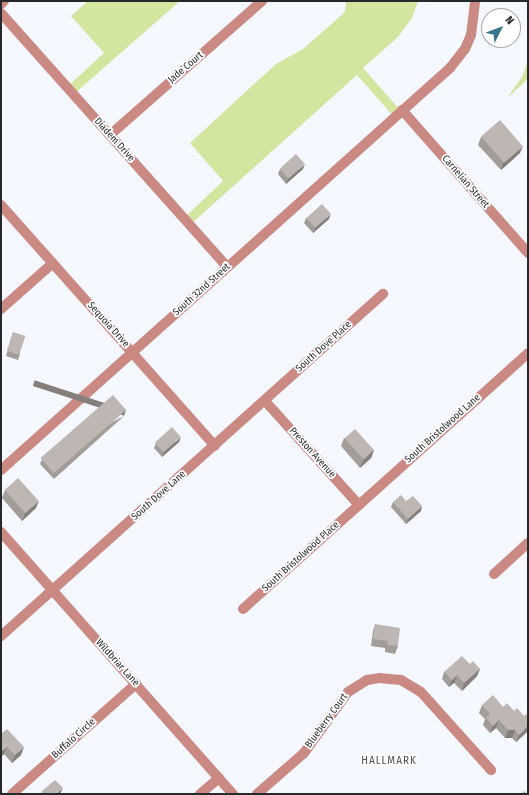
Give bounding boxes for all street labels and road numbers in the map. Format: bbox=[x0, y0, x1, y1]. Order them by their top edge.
street label: Jade Court bbox=[166, 50, 206, 86]
street label: Diadem Drive bbox=[91, 116, 137, 164]
street label: Carnelian Street bbox=[439, 153, 491, 211]
street label: South 32nd Street bbox=[171, 261, 233, 319]
street label: Sequoia Drive bbox=[85, 300, 131, 350]
street label: South Dove Place bbox=[294, 319, 354, 375]
street label: South Bristolwood Lane bbox=[403, 392, 483, 466]
street label: Preston Avenue bbox=[286, 425, 338, 481]
street label: South Dove Lane bbox=[130, 469, 188, 523]
street label: South Bristolwood Place bbox=[260, 519, 342, 595]
street label: Wildbriar Lane bbox=[93, 637, 141, 689]
street label: Blueberry Court bbox=[303, 691, 351, 751]
street label: Buffalo Circle bbox=[50, 716, 98, 762]

